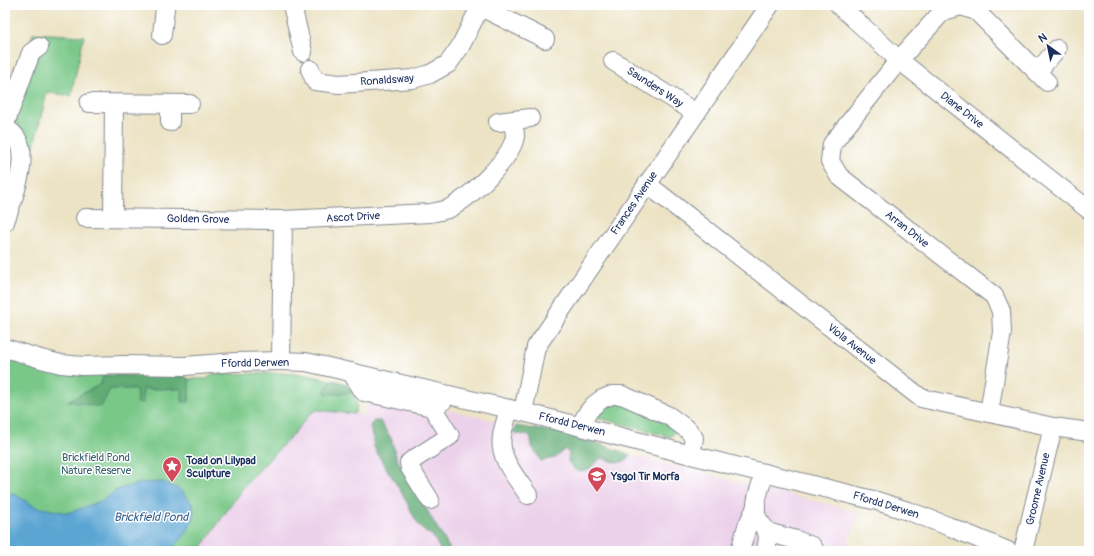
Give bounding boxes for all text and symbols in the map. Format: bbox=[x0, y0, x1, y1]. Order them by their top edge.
north arrow bbox=[1028, 26, 1068, 66]
text: N bbox=[1036, 30, 1050, 46]
street label: Saunders Way bbox=[624, 64, 686, 110]
street label: Ronaldsway bbox=[360, 72, 415, 88]
street label: Diane Drive bbox=[938, 89, 987, 131]
street label: Frances Avenue bbox=[608, 168, 660, 237]
street label: Arran Drive bbox=[883, 208, 932, 250]
street label: Ascot Drive bbox=[326, 209, 381, 225]
street label: Golden Grove bbox=[167, 212, 230, 226]
street label: Viola Avenue bbox=[825, 321, 879, 367]
street label: Ffordd Derwen bbox=[221, 356, 289, 370]
street label: Ffordd Derwen bbox=[537, 409, 607, 439]
park label: Brickfield Pond Nature Reserve bbox=[61, 451, 132, 477]
street label: Groome Avenue bbox=[1023, 451, 1053, 526]
place label: Toad on Lilypad Sculpture bbox=[185, 454, 256, 480]
place icon: Toad on Lilypad Sculpture bbox=[161, 455, 183, 483]
school or university icon: Ysgol Tir Morfa bbox=[586, 465, 608, 493]
place label: Ysgol Tir Morfa bbox=[610, 470, 679, 483]
street label: Ffordd Derwen bbox=[851, 489, 921, 521]
water label: Brickfield Pond bbox=[114, 510, 190, 525]

